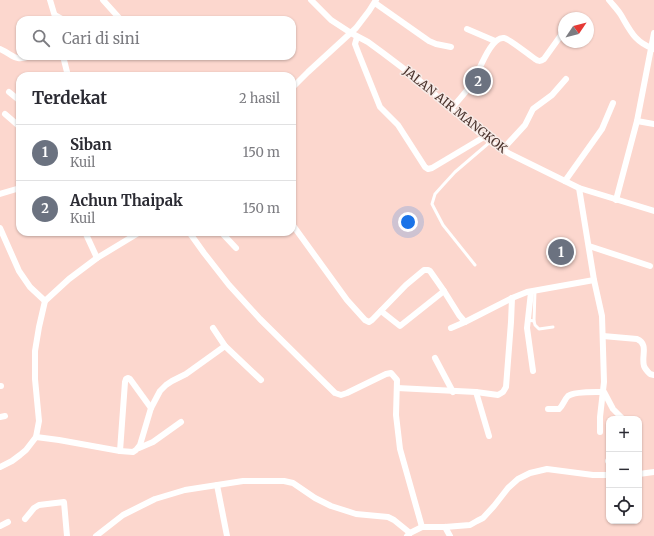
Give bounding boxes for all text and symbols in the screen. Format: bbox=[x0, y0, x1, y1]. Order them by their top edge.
north arrow bbox=[558, 12, 594, 48]
search box bbox=[16, 16, 296, 60]
icon: search bbox=[30, 27, 52, 49]
text: Cari di sini bbox=[62, 29, 140, 48]
street label: JALAN AIR MANGKOK bbox=[400, 63, 510, 156]
pin: 2 bbox=[465, 66, 491, 96]
text: Terdekat bbox=[32, 87, 107, 109]
text: 2 hasil bbox=[239, 90, 280, 107]
text: Siban bbox=[70, 135, 112, 154]
text: 1 bbox=[42, 144, 48, 161]
text: 150 m bbox=[243, 144, 280, 161]
text: Kuil bbox=[70, 154, 95, 171]
text: Achun Thaipak bbox=[70, 191, 183, 210]
text: 2 bbox=[41, 200, 49, 217]
text: 150 m bbox=[243, 200, 280, 217]
text: Kuil bbox=[70, 210, 95, 227]
your location bbox=[398, 212, 418, 232]
pin: 1 bbox=[548, 237, 574, 267]
map controls bbox=[606, 416, 642, 524]
button: + bbox=[606, 416, 642, 452]
button: − bbox=[606, 452, 642, 488]
button: locate bbox=[606, 488, 642, 524]

